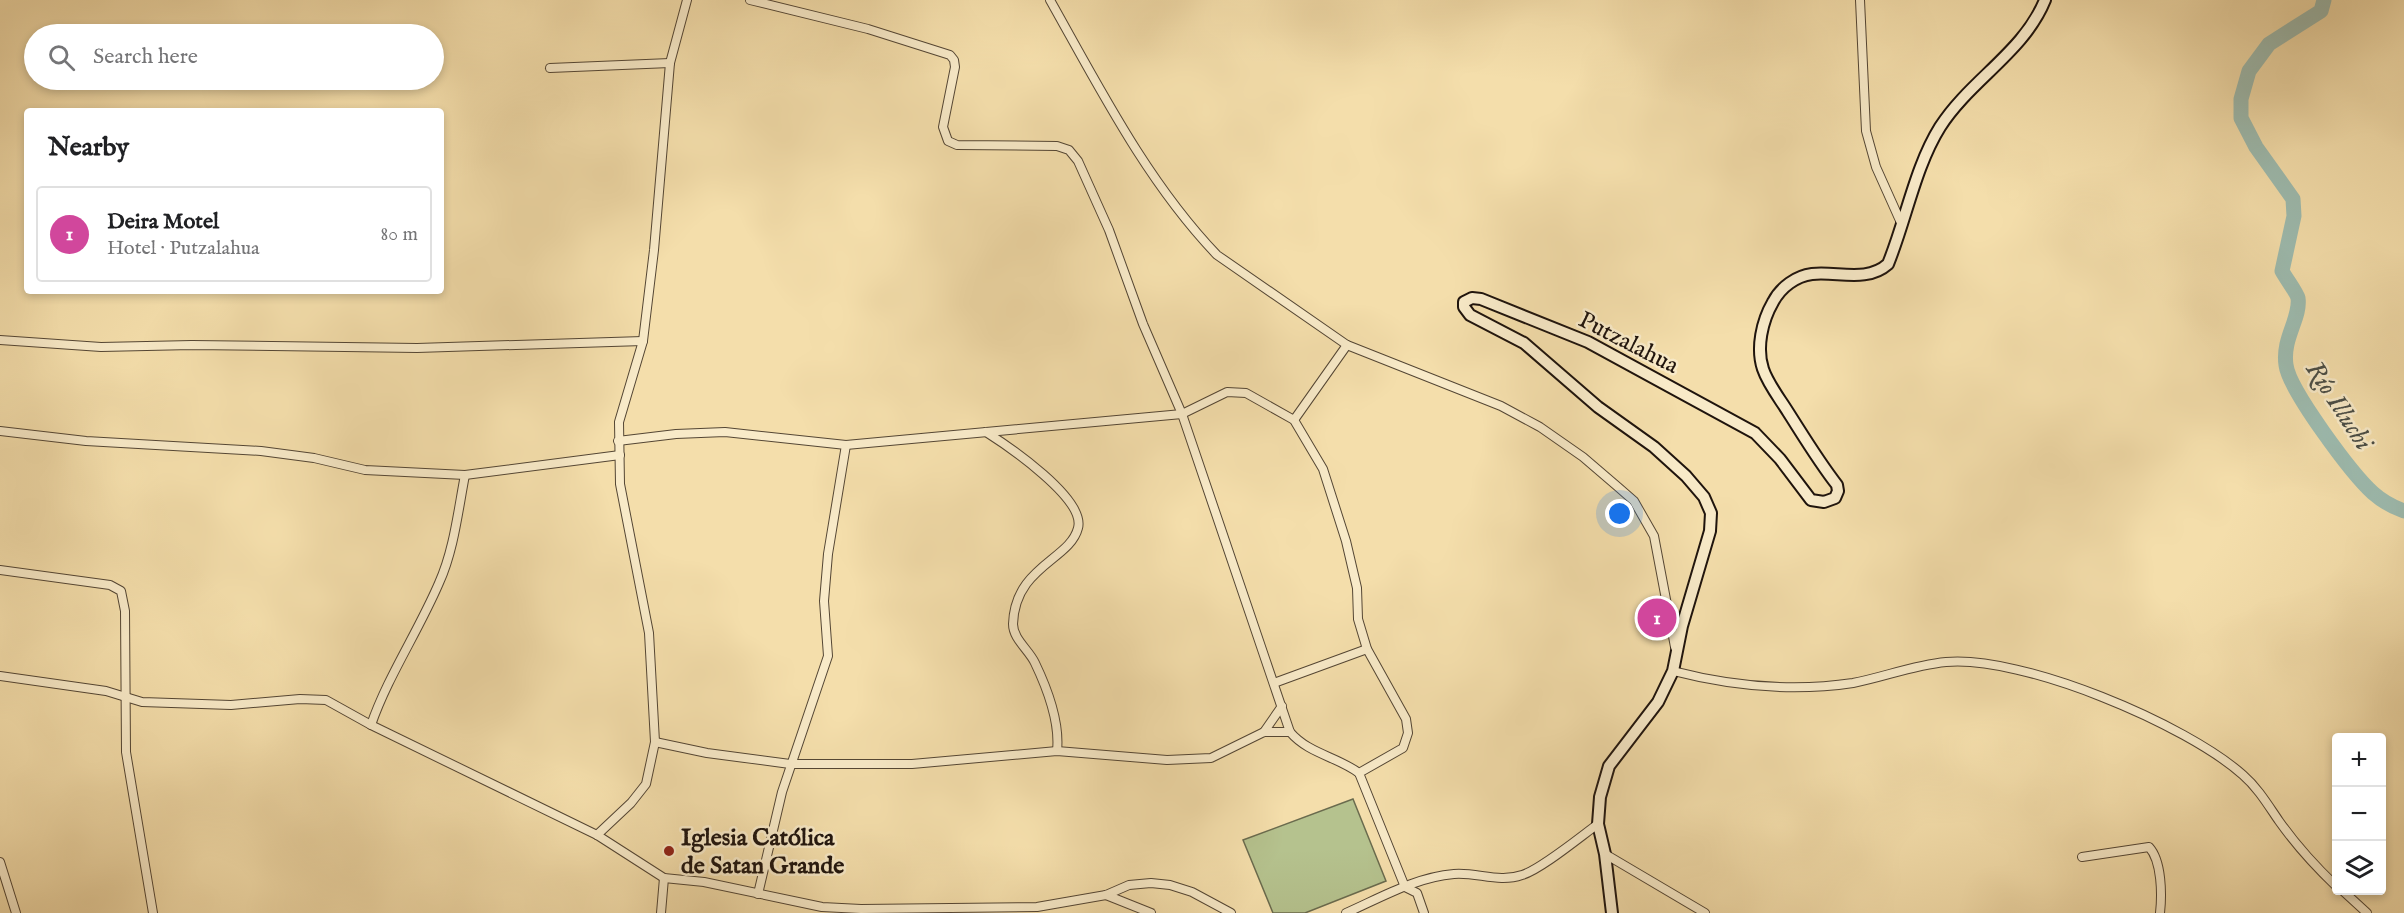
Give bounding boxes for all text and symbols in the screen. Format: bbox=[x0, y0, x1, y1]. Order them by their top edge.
search box bbox=[24, 24, 444, 90]
icon: search bbox=[45, 41, 78, 74]
text: Search here bbox=[93, 43, 198, 71]
text: Nearby bbox=[48, 131, 129, 164]
text: Deira Motel bbox=[107, 208, 219, 236]
text: 1 bbox=[66, 222, 73, 247]
text: 80 m bbox=[381, 222, 418, 247]
text: Hotel · Putzalahua bbox=[107, 236, 260, 261]
street label: Putzalahua bbox=[1573, 305, 1684, 382]
water label: Río Illuchi bbox=[2298, 355, 2381, 458]
your location bbox=[1605, 499, 1634, 528]
pin: 1 bbox=[1638, 596, 1676, 640]
map controls bbox=[2332, 733, 2386, 895]
button: + bbox=[2332, 733, 2386, 787]
button: − bbox=[2332, 787, 2386, 841]
place label: Iglesia Católica de Satan Grande bbox=[681, 823, 844, 882]
button: layers bbox=[2332, 841, 2386, 895]
marker: Iglesia Católica de Satan Grande bbox=[662, 844, 676, 858]

